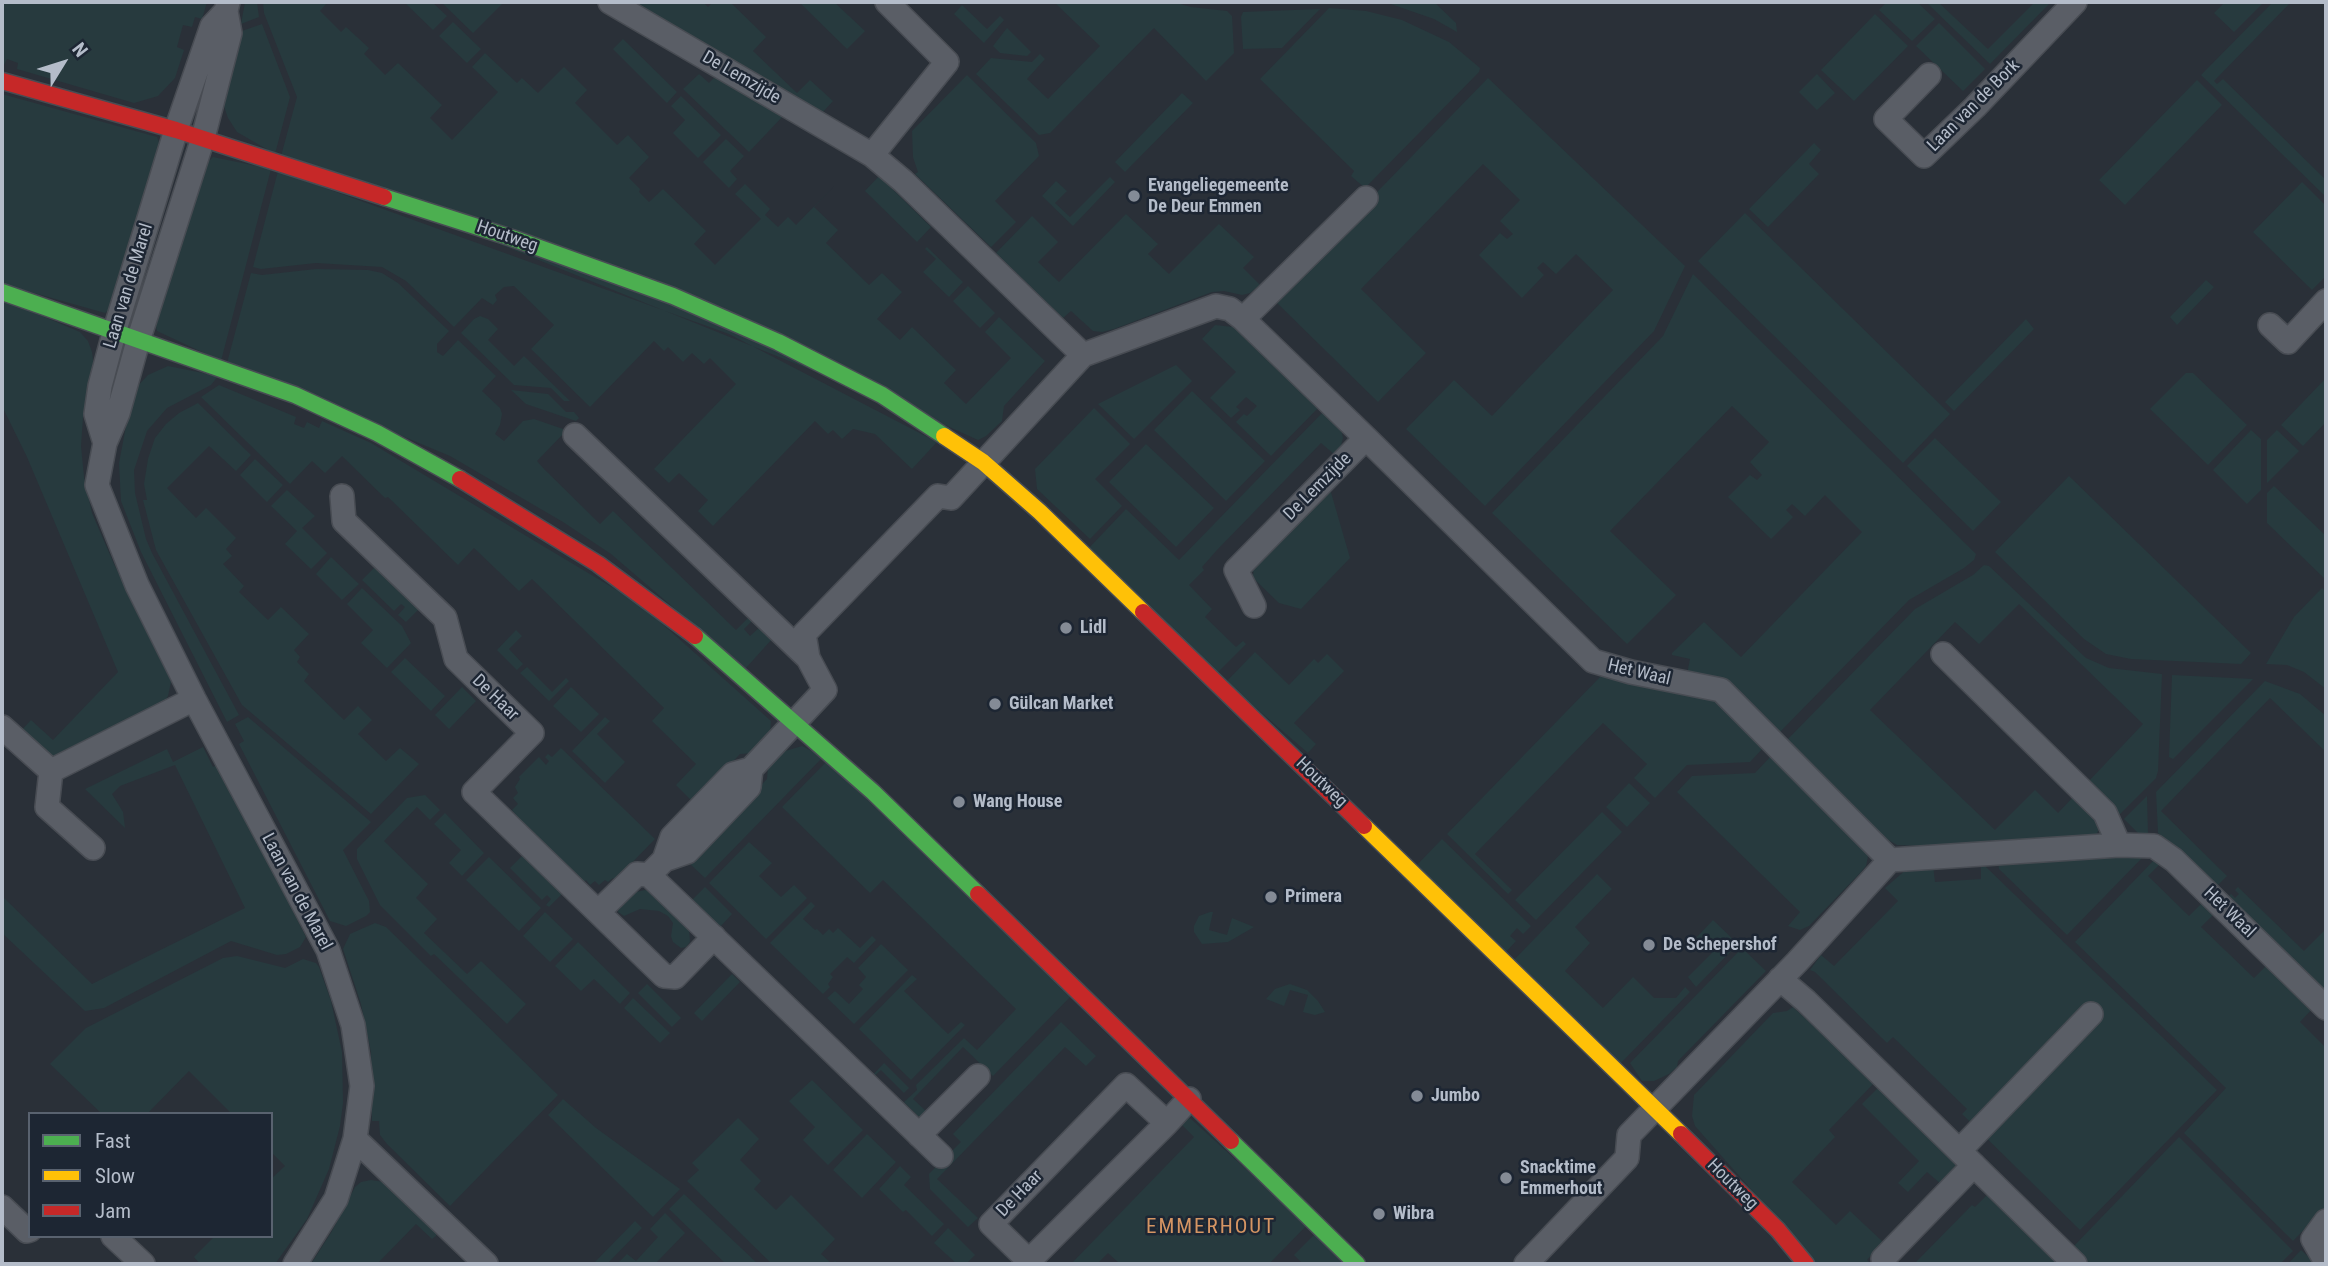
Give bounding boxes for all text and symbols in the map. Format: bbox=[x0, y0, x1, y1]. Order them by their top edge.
north arrow bbox=[28, 28, 98, 98]
text: N bbox=[67, 38, 93, 61]
street label: De Lemzijde bbox=[698, 47, 784, 109]
street label: Laan van de Bork bbox=[1923, 55, 2025, 157]
place label: Evangeliegemeente De Deur Emmen bbox=[1148, 175, 1288, 218]
marker: Evangeliegemeente De Deur Emmen bbox=[1126, 188, 1142, 204]
street label: Houtweg bbox=[474, 216, 540, 258]
street label: Laan van de Marel bbox=[100, 221, 158, 351]
street label: De Lemzijde bbox=[1280, 449, 1356, 525]
place label: Lidl bbox=[1080, 617, 1107, 639]
marker: Lidl bbox=[1058, 620, 1074, 636]
street label: Het Waal bbox=[1605, 655, 1673, 691]
street label: De Haar bbox=[467, 671, 523, 725]
place label: Gülcan Market bbox=[1009, 693, 1113, 715]
marker: Gülcan Market bbox=[987, 696, 1003, 712]
street label: Houtweg bbox=[1291, 753, 1351, 813]
place label: Wang House bbox=[973, 791, 1062, 813]
marker: Wang House bbox=[951, 794, 967, 810]
street label: Laan van de Marel bbox=[256, 830, 336, 954]
street label: Het Waal bbox=[2199, 883, 2259, 943]
place label: Primera bbox=[1285, 886, 1342, 908]
marker: Primera bbox=[1263, 889, 1279, 905]
place label: De Schepershof bbox=[1663, 934, 1777, 956]
marker: De Schepershof bbox=[1641, 937, 1657, 953]
place label: Jumbo bbox=[1431, 1085, 1480, 1107]
marker: Jumbo bbox=[1409, 1088, 1425, 1104]
legend bbox=[28, 1112, 273, 1238]
text: Fast bbox=[95, 1129, 131, 1153]
street label: Houtweg bbox=[1702, 1155, 1762, 1215]
place label: Snacktime Emmerhout bbox=[1520, 1157, 1602, 1200]
text: Slow bbox=[95, 1164, 135, 1188]
street label: De Haar bbox=[993, 1166, 1047, 1222]
marker: Snacktime Emmerhout bbox=[1498, 1170, 1514, 1186]
text: Jam bbox=[95, 1199, 131, 1223]
place label: Wibra bbox=[1393, 1203, 1434, 1225]
marker: Wibra bbox=[1371, 1206, 1387, 1222]
district label: EMMERHOUT bbox=[1147, 1215, 1275, 1241]

